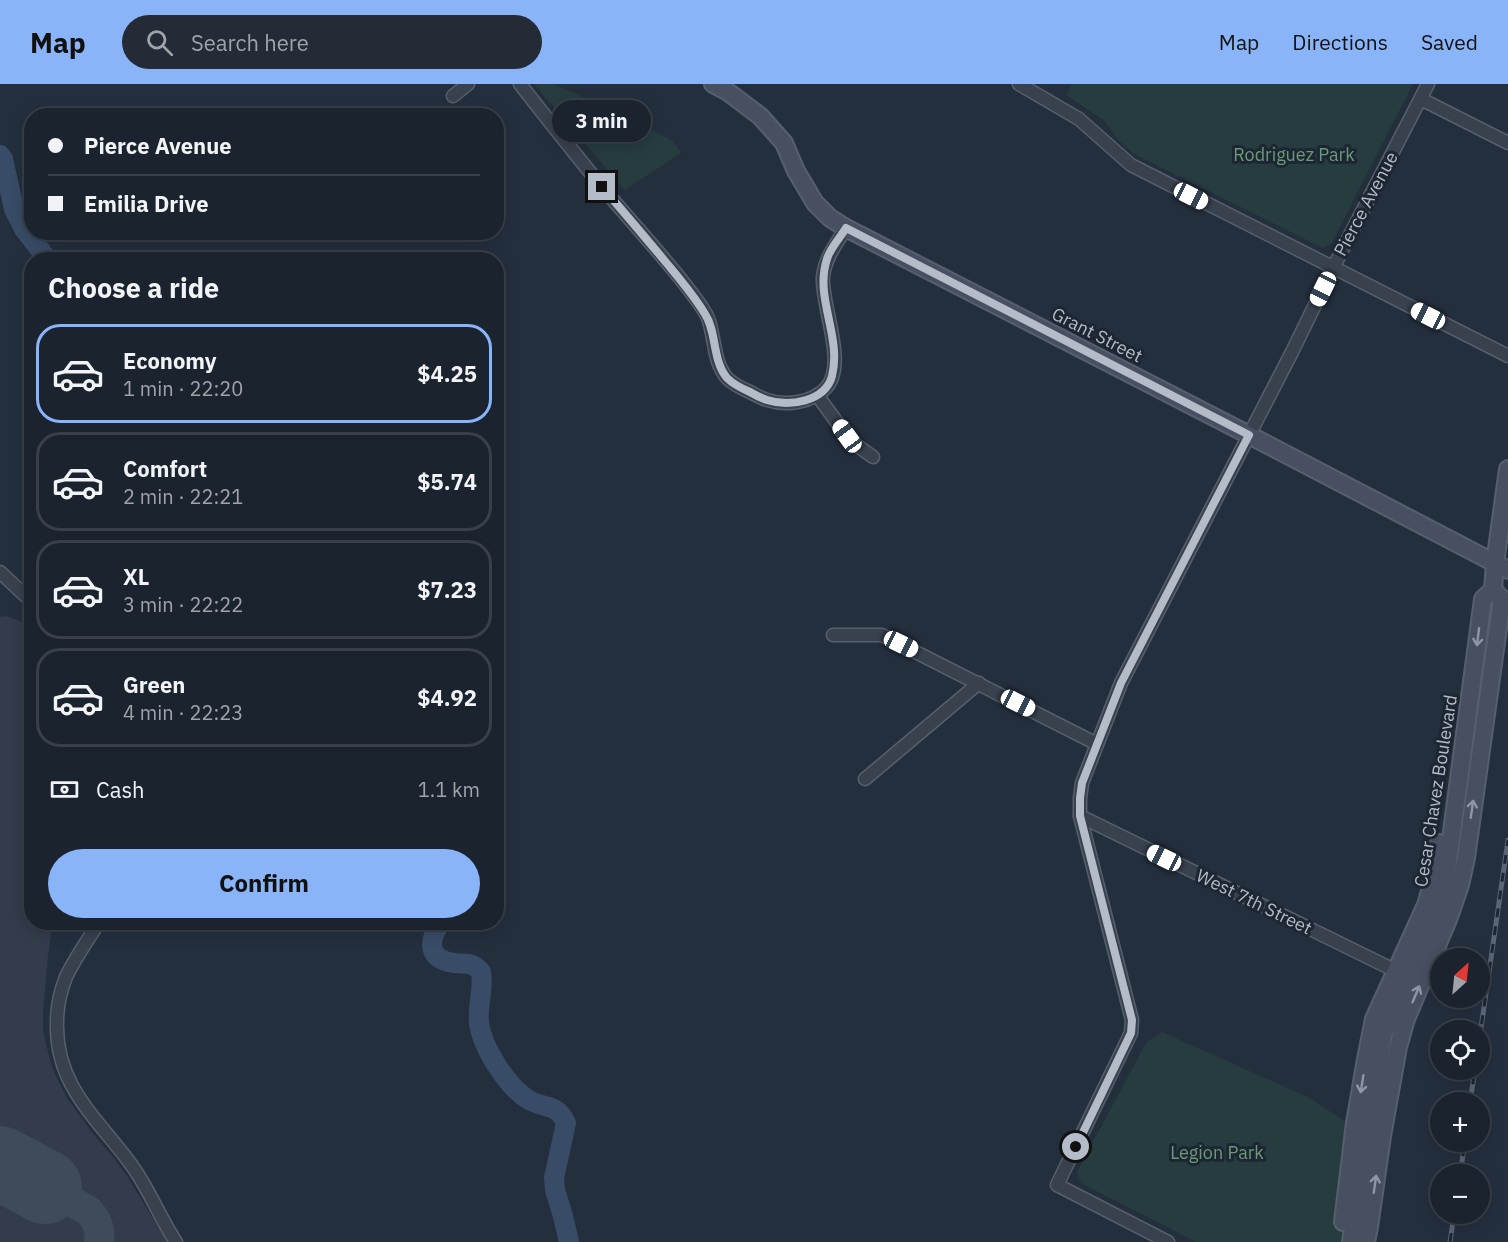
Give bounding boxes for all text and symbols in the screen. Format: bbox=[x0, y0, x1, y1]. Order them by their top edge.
search box bbox=[122, 15, 542, 69]
text: Map bbox=[30, 24, 86, 61]
icon: search bbox=[143, 26, 176, 59]
text: Search here bbox=[191, 28, 309, 57]
text: Map bbox=[1219, 28, 1259, 56]
text: Directions bbox=[1292, 28, 1388, 56]
text: Saved bbox=[1421, 28, 1478, 56]
callout: 3 min bbox=[552, 100, 652, 142]
text: 3 min bbox=[575, 107, 628, 134]
text: Pierce Avenue bbox=[84, 131, 232, 160]
park label: Rodriguez Park bbox=[1233, 143, 1355, 166]
street label: Pierce Avenue bbox=[1328, 148, 1403, 260]
route end bbox=[588, 173, 615, 200]
car bbox=[1171, 180, 1211, 212]
text: Emilia Drive bbox=[84, 189, 209, 218]
car bbox=[1307, 269, 1339, 309]
text: Choose a ride bbox=[48, 270, 219, 305]
car bbox=[1408, 300, 1448, 332]
street label: Grant Street bbox=[1048, 302, 1146, 367]
text: Economy bbox=[123, 346, 217, 375]
icon: car bbox=[51, 347, 105, 401]
text: $4.25 bbox=[417, 359, 477, 388]
text: 1 min · 22:20 bbox=[123, 375, 243, 402]
car bbox=[829, 416, 865, 456]
text: Comfort bbox=[123, 454, 207, 483]
icon: car bbox=[51, 455, 105, 509]
text: $5.74 bbox=[417, 467, 477, 496]
text: 2 min · 22:21 bbox=[123, 483, 243, 510]
text: XL bbox=[123, 562, 149, 591]
icon: car bbox=[51, 563, 105, 617]
text: $7.23 bbox=[417, 575, 477, 604]
text: 3 min · 22:22 bbox=[123, 591, 243, 618]
one-way arrow bbox=[1473, 627, 1484, 646]
car bbox=[881, 628, 921, 660]
text: Green bbox=[123, 670, 185, 699]
icon: car bbox=[51, 671, 105, 725]
text: $4.92 bbox=[417, 683, 477, 712]
car bbox=[998, 687, 1038, 719]
street label: Cesar Chavez Boulevard bbox=[1409, 693, 1462, 889]
text: 4 min · 22:23 bbox=[123, 699, 243, 726]
icon: cash bbox=[48, 773, 81, 806]
text: Cash bbox=[96, 775, 145, 804]
text: 1.1 km bbox=[418, 776, 480, 803]
one-way arrow bbox=[1467, 800, 1478, 819]
car bbox=[1144, 842, 1184, 874]
button: Confirm bbox=[48, 849, 480, 918]
street label: West 7th Street bbox=[1193, 864, 1316, 939]
north arrow bbox=[1430, 948, 1490, 1008]
map controls bbox=[1430, 948, 1490, 1224]
one-way arrow bbox=[1411, 986, 1422, 1004]
button: locate bbox=[1430, 1020, 1490, 1080]
one-way arrow bbox=[1356, 1074, 1367, 1094]
button: + bbox=[1430, 1092, 1490, 1152]
route start bbox=[1062, 1133, 1089, 1160]
park label: Legion Park bbox=[1170, 1141, 1264, 1164]
button: − bbox=[1430, 1164, 1490, 1224]
one-way arrow bbox=[1370, 1175, 1381, 1195]

